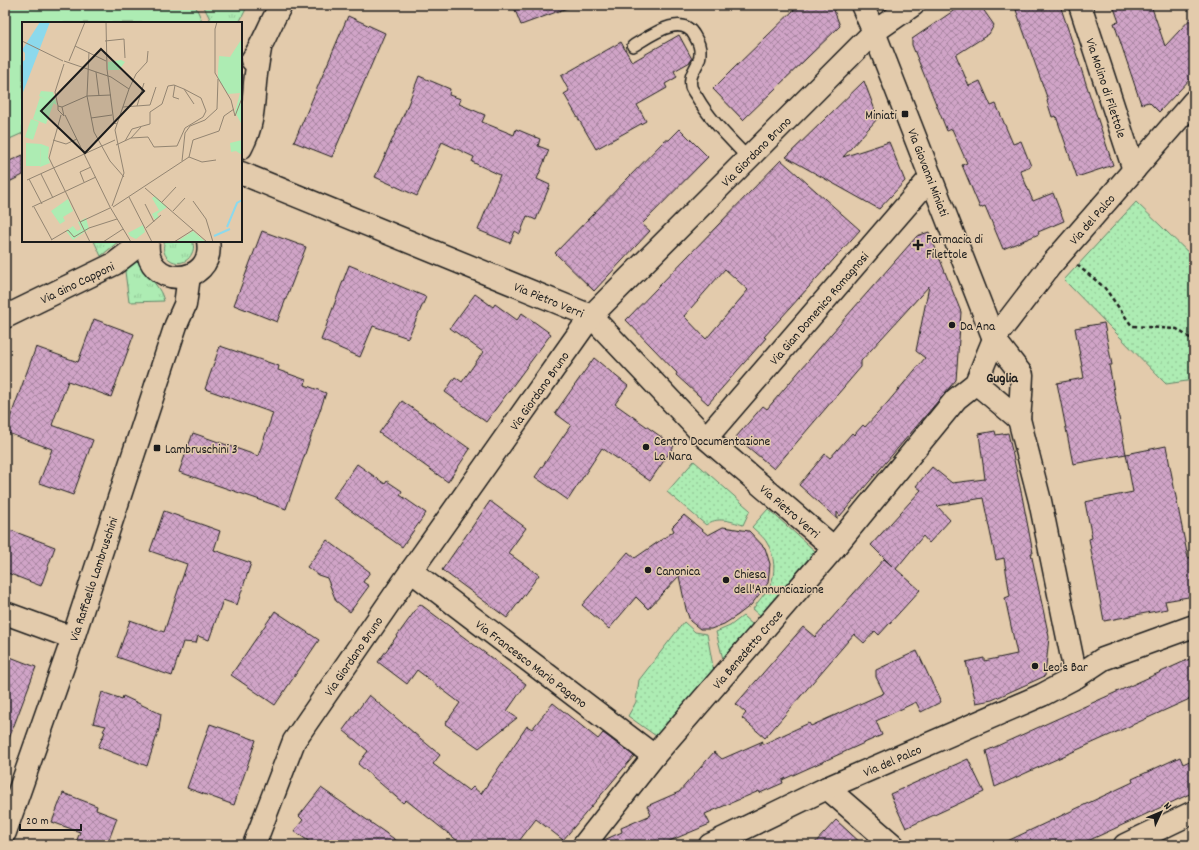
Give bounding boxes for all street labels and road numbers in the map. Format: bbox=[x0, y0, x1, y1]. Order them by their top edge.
street label: Via Molino di Filettole bbox=[1079, 36, 1130, 141]
street label: Via Giordano Bruno bbox=[718, 113, 797, 192]
street label: Via Giovanni Miniati bbox=[901, 126, 952, 220]
street label: Via del Palco bbox=[1066, 191, 1121, 250]
street label: Via Gian Domenico Romagnosi bbox=[766, 248, 875, 370]
street label: Via Gino Capponi bbox=[38, 258, 119, 310]
street label: Via Pietro Verri bbox=[510, 278, 587, 324]
street label: Via Giordano Bruno bbox=[506, 348, 575, 435]
street label: Via Pietro Verri bbox=[754, 481, 824, 544]
street label: Via Raffaello Lambruschini bbox=[66, 514, 124, 644]
street label: Via Benedetto Croce bbox=[709, 606, 789, 694]
street label: Via Giordano Bruno bbox=[321, 613, 389, 701]
street label: Via Francesco Mario Pagano bbox=[470, 616, 591, 714]
street label: Via del Palco bbox=[861, 741, 925, 783]

